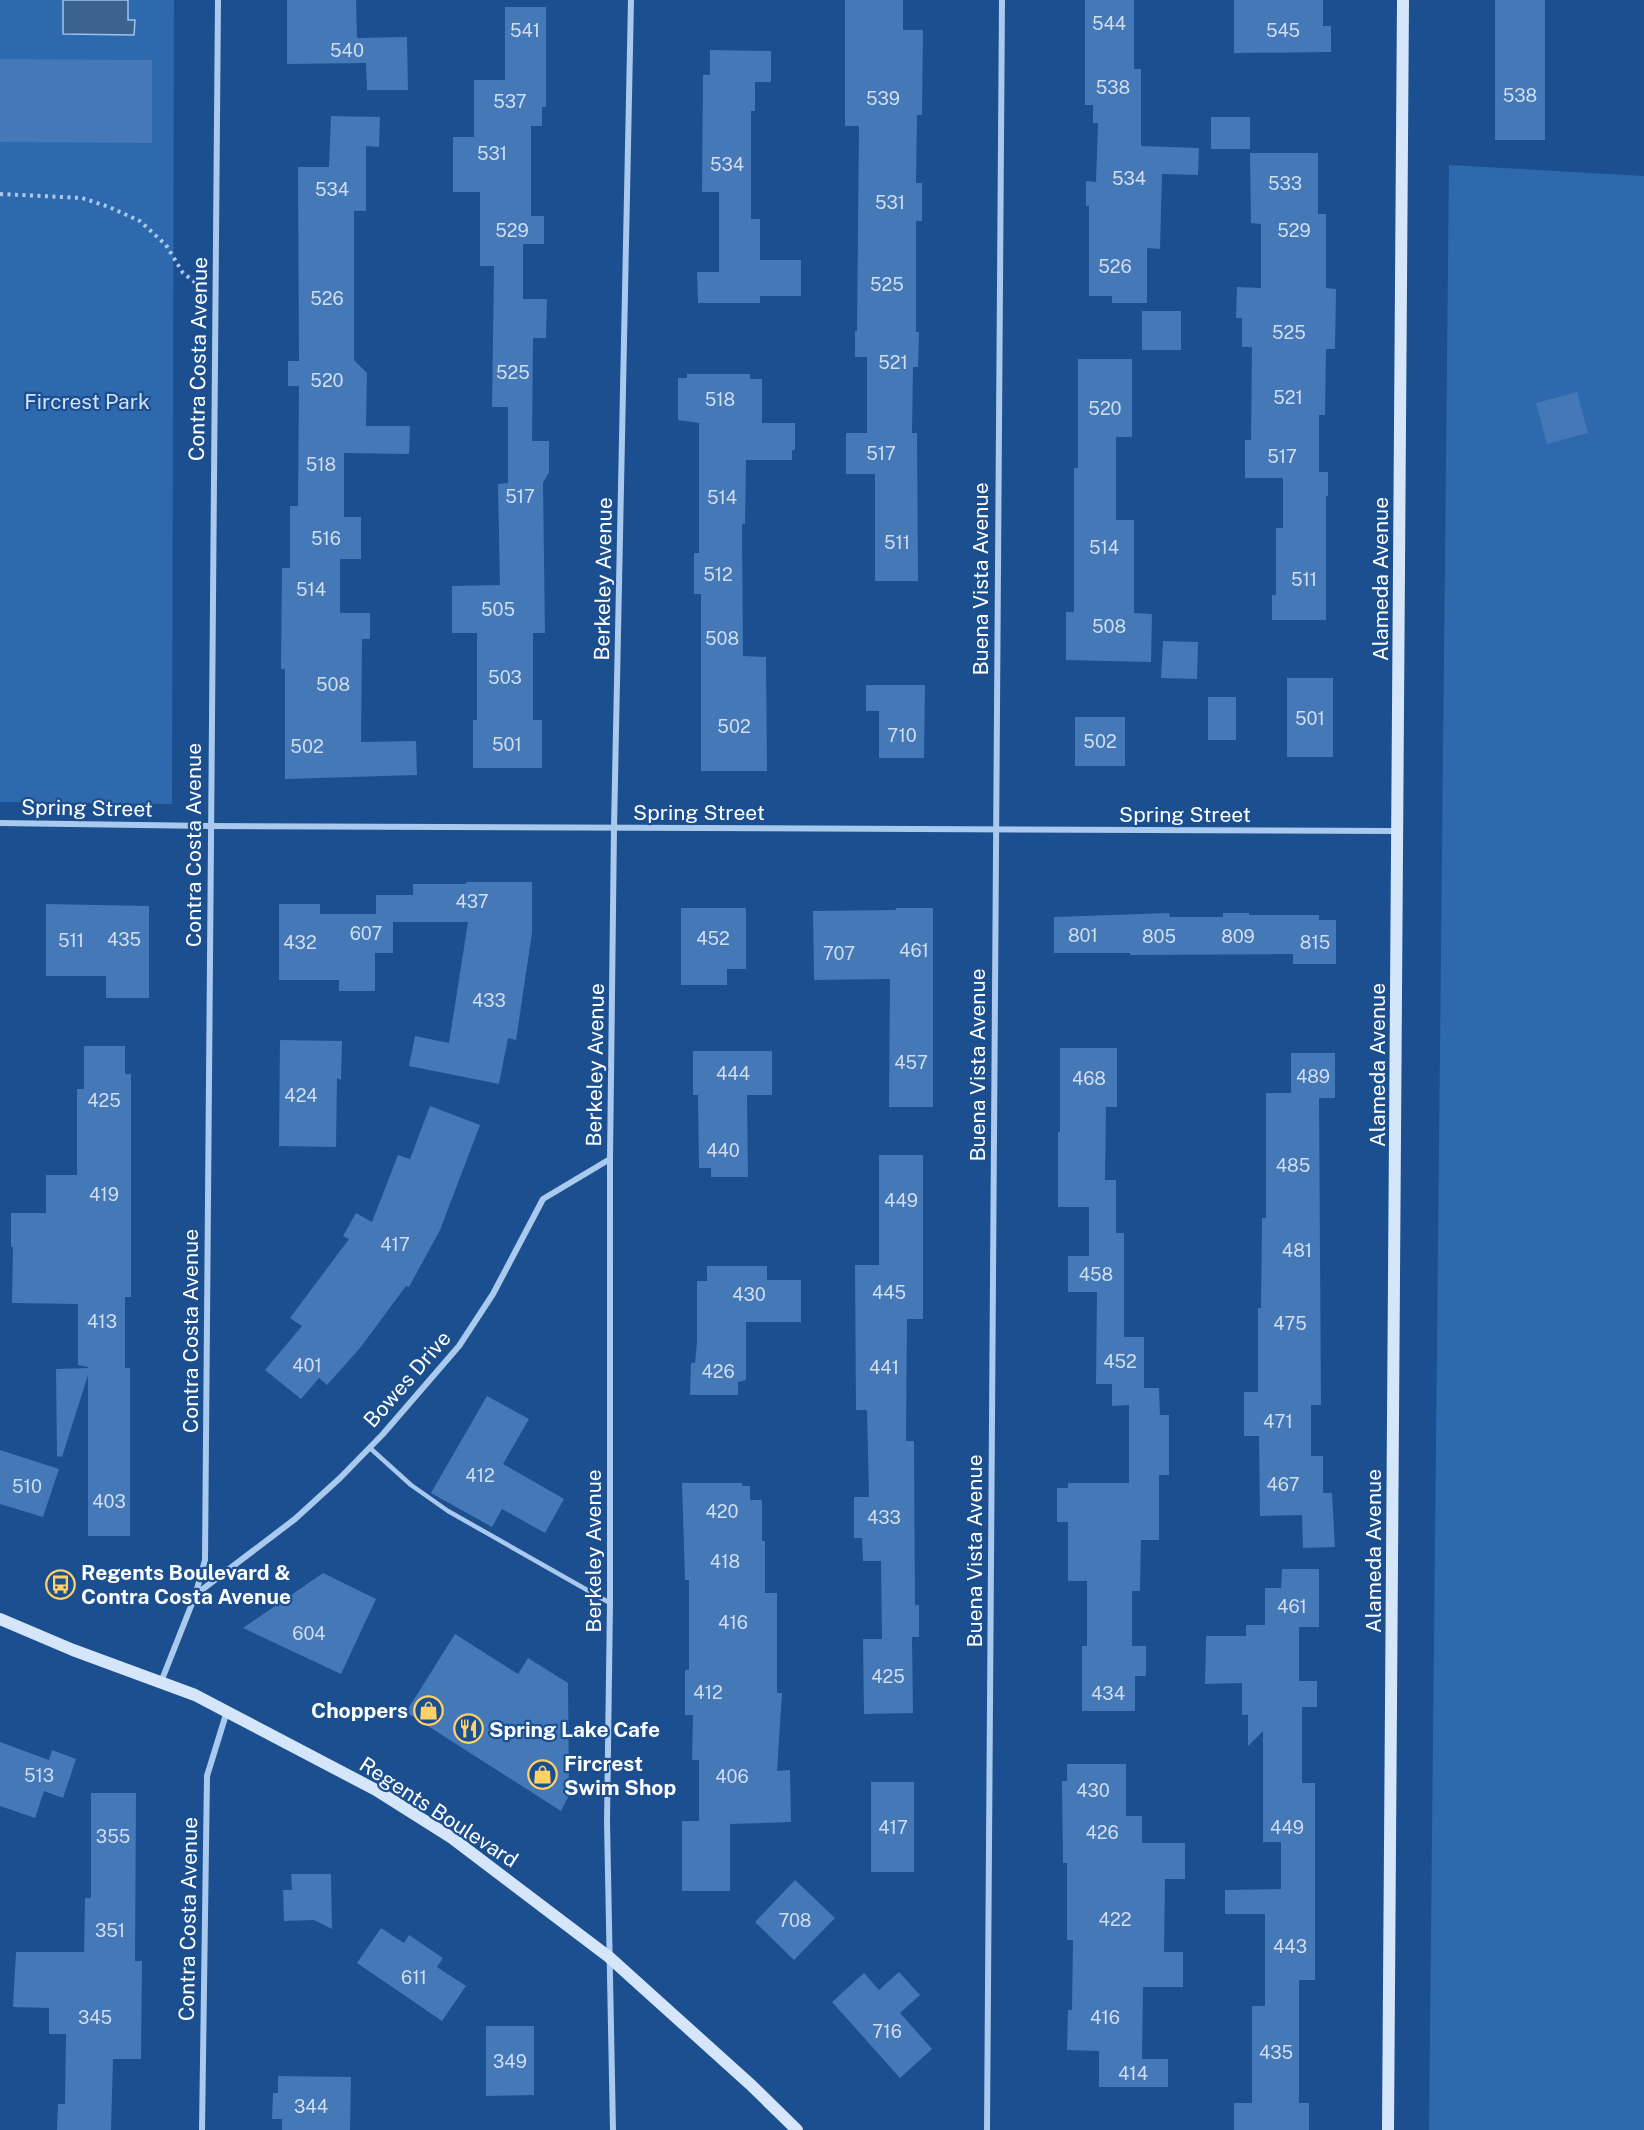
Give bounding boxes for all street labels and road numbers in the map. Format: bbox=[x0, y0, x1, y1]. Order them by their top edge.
street label: Contra Costa Avenue bbox=[184, 257, 212, 461]
street label: Buena Vista Avenue bbox=[968, 482, 993, 676]
street label: Berkeley Avenue bbox=[589, 497, 617, 661]
street label: Alameda Avenue bbox=[1368, 497, 1393, 661]
street label: Contra Costa Avenue bbox=[181, 743, 206, 947]
street label: Spring Street bbox=[21, 794, 153, 822]
street label: Spring Street bbox=[633, 800, 765, 825]
street label: Spring Street bbox=[1119, 802, 1251, 827]
street label: Buena Vista Avenue bbox=[965, 968, 990, 1162]
street label: Berkeley Avenue bbox=[581, 983, 609, 1147]
street label: Alameda Avenue bbox=[1365, 983, 1390, 1147]
street label: Contra Costa Avenue bbox=[178, 1229, 203, 1433]
street label: Bowes Drive bbox=[358, 1326, 456, 1432]
street label: Buena Vista Avenue bbox=[962, 1454, 987, 1648]
street label: Berkeley Avenue bbox=[581, 1469, 606, 1633]
street label: Alameda Avenue bbox=[1361, 1469, 1386, 1633]
street label: Regents Boulevard bbox=[355, 1751, 523, 1873]
street label: Contra Costa Avenue bbox=[174, 1817, 202, 2021]

